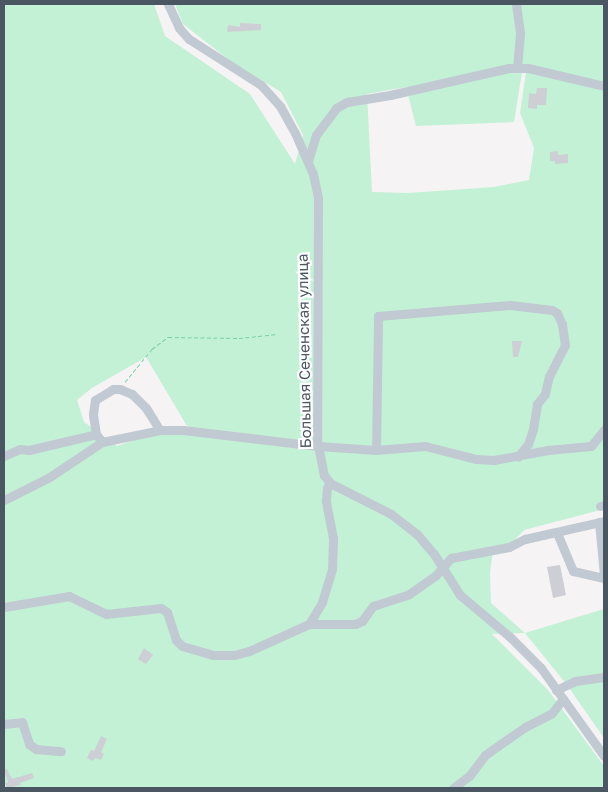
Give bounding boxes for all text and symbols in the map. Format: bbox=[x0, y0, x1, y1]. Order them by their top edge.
street label: Большая Сеченская улица bbox=[293, 253, 315, 449]

